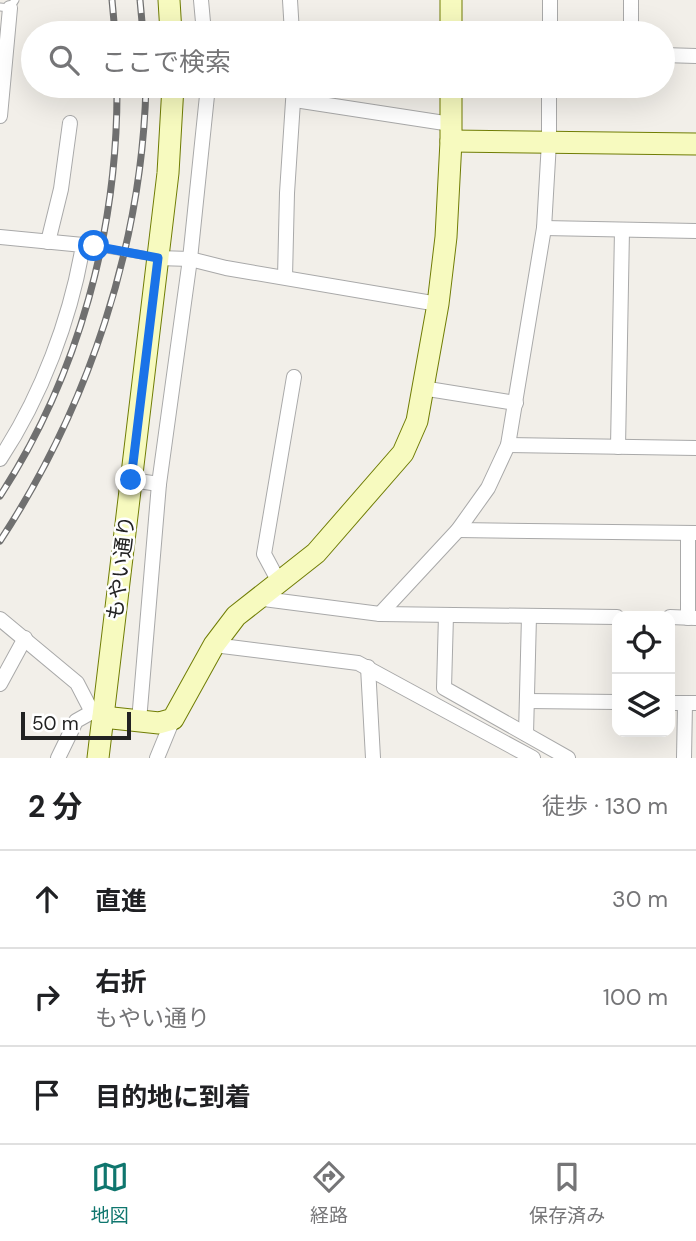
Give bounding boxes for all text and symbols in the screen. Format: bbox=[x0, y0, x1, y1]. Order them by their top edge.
search box bbox=[21, 21, 675, 98]
icon: search bbox=[45, 41, 83, 79]
text: ここで検索 bbox=[101, 45, 231, 79]
route start bbox=[78, 230, 109, 261]
route end bbox=[115, 464, 146, 495]
street label: もやい通り bbox=[101, 514, 141, 622]
map controls bbox=[612, 611, 675, 737]
button: locate bbox=[612, 611, 675, 674]
button: layers bbox=[612, 674, 675, 737]
scale bar bbox=[21, 709, 131, 741]
text: 50 m bbox=[32, 711, 79, 736]
text: 2 分 bbox=[28, 787, 82, 826]
text: 徒歩 · 130 m bbox=[542, 791, 668, 821]
icon: ahead bbox=[28, 880, 66, 918]
text: 直進 bbox=[95, 884, 147, 918]
text: 30 m bbox=[612, 884, 668, 914]
text: 右折 bbox=[95, 965, 147, 999]
icon: right bbox=[28, 978, 66, 1016]
text: 100 m bbox=[603, 982, 668, 1012]
text: もやい通り bbox=[95, 1003, 210, 1033]
icon: arrive bbox=[28, 1076, 66, 1114]
text: 目的地に到着 bbox=[95, 1080, 251, 1114]
tab: 地図 bbox=[91, 1158, 129, 1228]
tab: 経路 bbox=[310, 1158, 348, 1228]
tab: 保存済み bbox=[529, 1158, 605, 1228]

